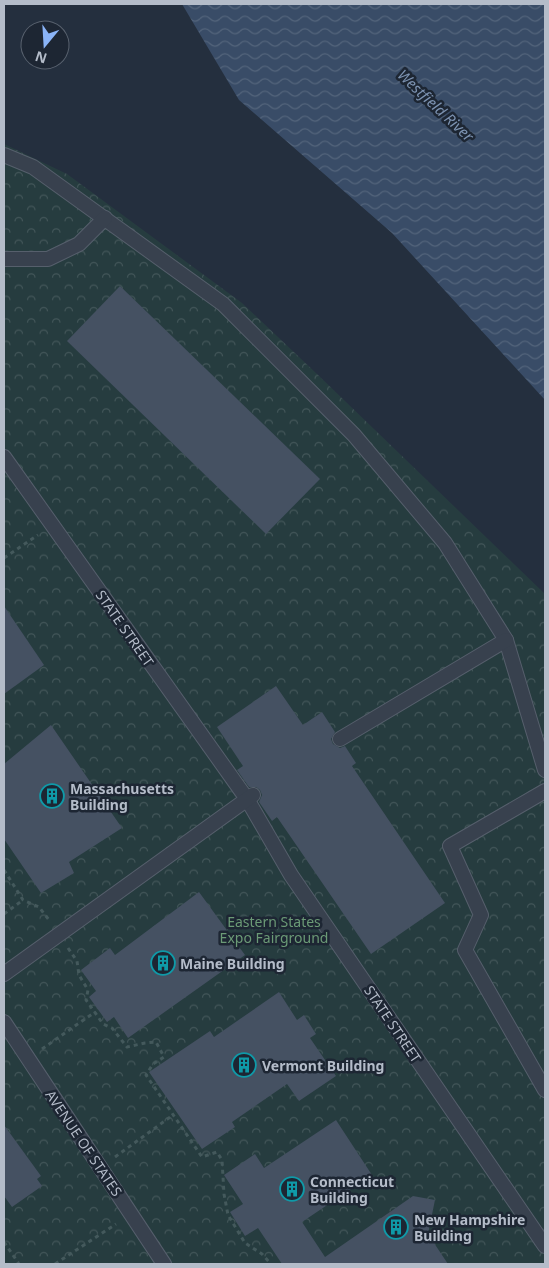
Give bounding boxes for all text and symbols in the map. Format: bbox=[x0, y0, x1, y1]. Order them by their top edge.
north arrow bbox=[20, 20, 70, 70]
text: N bbox=[32, 47, 49, 69]
water label: Westfield River bbox=[394, 65, 479, 146]
street label: STATE STREET bbox=[92, 586, 158, 670]
place label: Massachusetts Building bbox=[70, 779, 174, 814]
building icon: Massachusetts Building bbox=[39, 783, 65, 809]
park label: Eastern States Expo Fairground bbox=[220, 912, 328, 947]
building icon: Maine Building bbox=[150, 950, 176, 976]
place label: Maine Building bbox=[180, 954, 285, 973]
street label: STATE STREET bbox=[360, 982, 426, 1066]
building icon: Vermont Building bbox=[231, 1052, 257, 1078]
place label: Vermont Building bbox=[262, 1056, 384, 1075]
street label: AVENUE OF STATES bbox=[41, 1086, 127, 1200]
place label: Connecticut Building bbox=[310, 1172, 394, 1207]
building icon: Connecticut Building bbox=[279, 1176, 305, 1202]
place label: New Hampshire Building bbox=[414, 1210, 525, 1245]
building icon: New Hampshire Building bbox=[383, 1214, 409, 1240]

